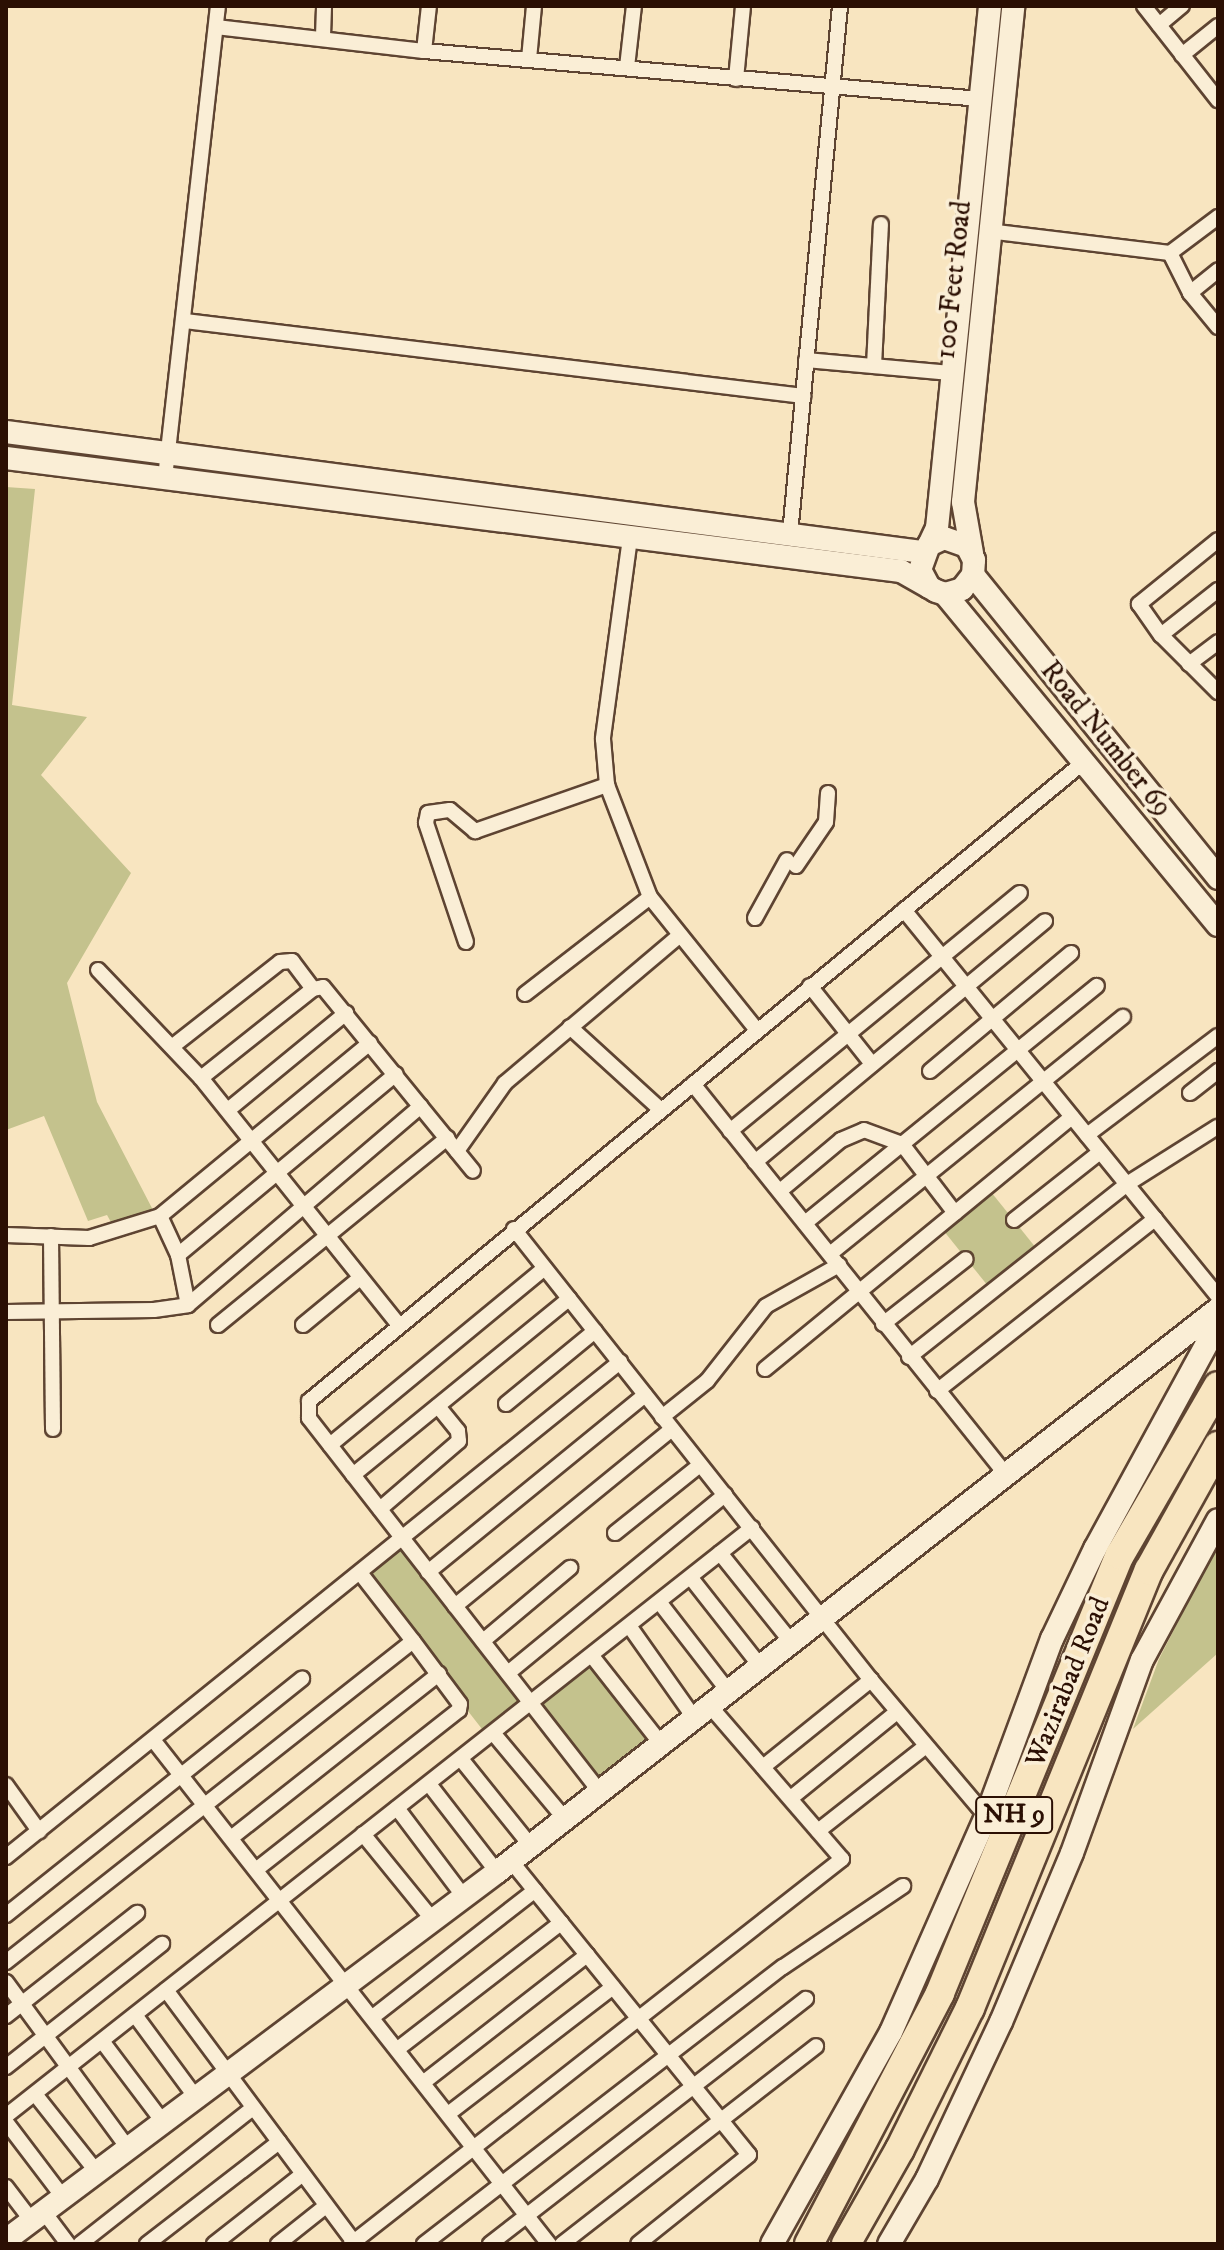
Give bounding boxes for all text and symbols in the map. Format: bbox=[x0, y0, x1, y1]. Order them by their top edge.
street label: 100 Feet Road bbox=[929, 199, 979, 361]
street label: Road Number 69 bbox=[1033, 654, 1179, 824]
street label: Wazirabad Road bbox=[1019, 1592, 1117, 1772]
road number: NH 9 bbox=[974, 1793, 1054, 1837]

